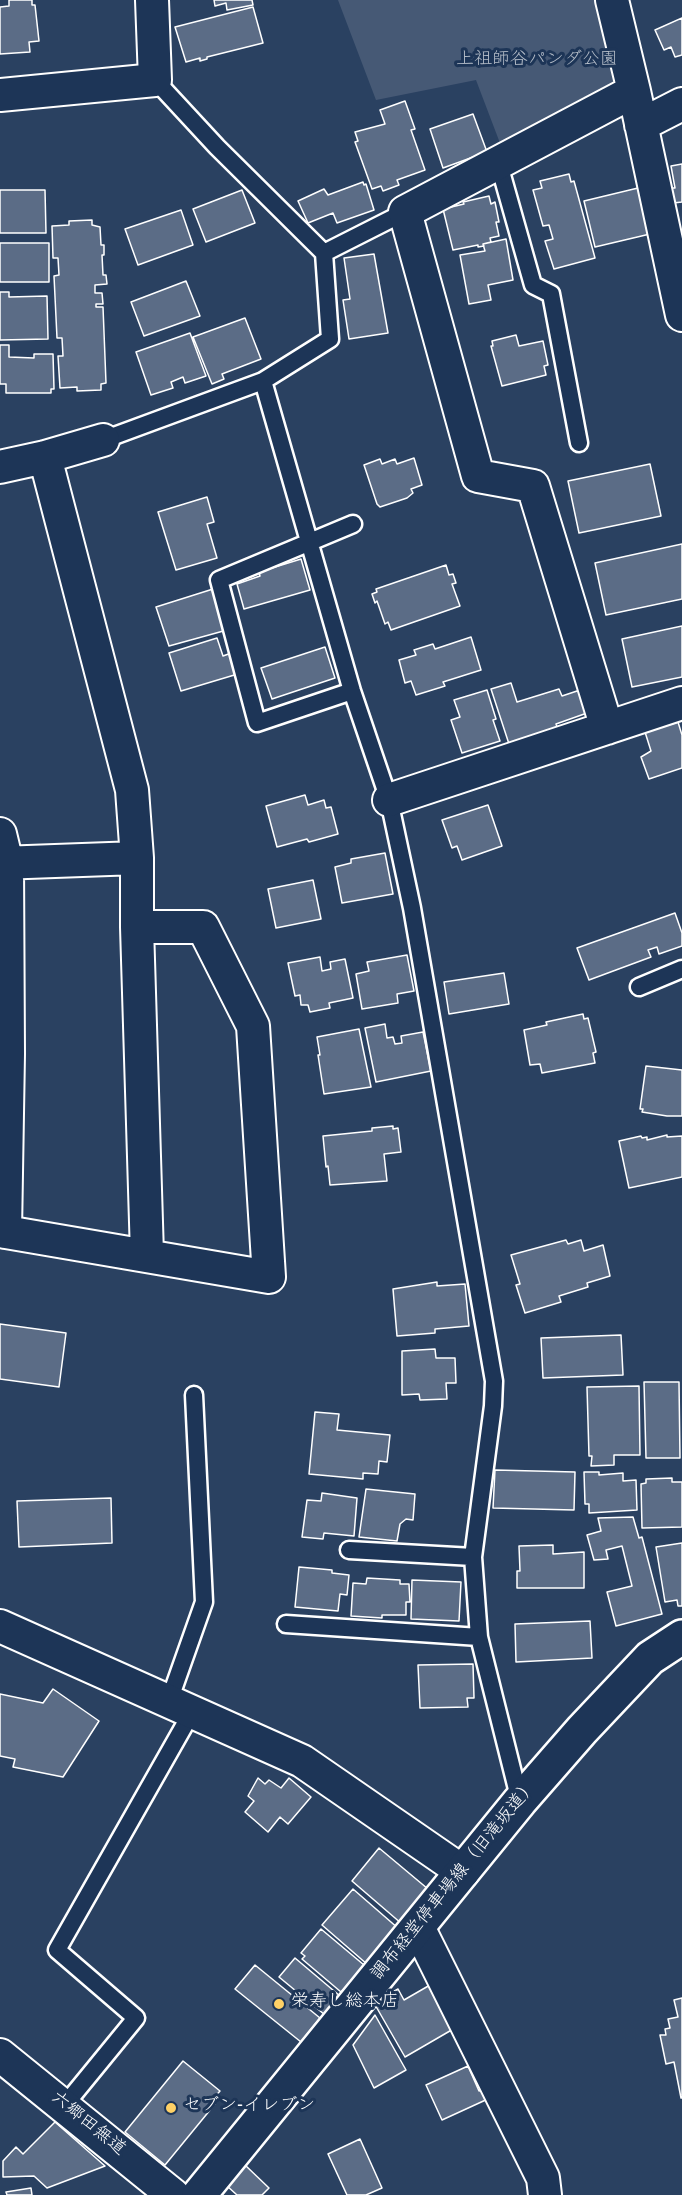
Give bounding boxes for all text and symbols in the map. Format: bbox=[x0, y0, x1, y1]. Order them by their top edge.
park label: 上祖師谷パンダ公園 bbox=[456, 51, 618, 73]
street label: 調布経堂停車場線（旧滝坂道） bbox=[368, 1776, 544, 1986]
place label: 栄寿し総本店 bbox=[291, 1993, 399, 2015]
marker: 栄寿し総本店 bbox=[272, 1997, 286, 2011]
street label: 六郷田無道 bbox=[45, 2088, 129, 2162]
place label: セブン-イレブン bbox=[183, 2097, 315, 2119]
marker: セブン-イレブン bbox=[164, 2101, 178, 2115]

